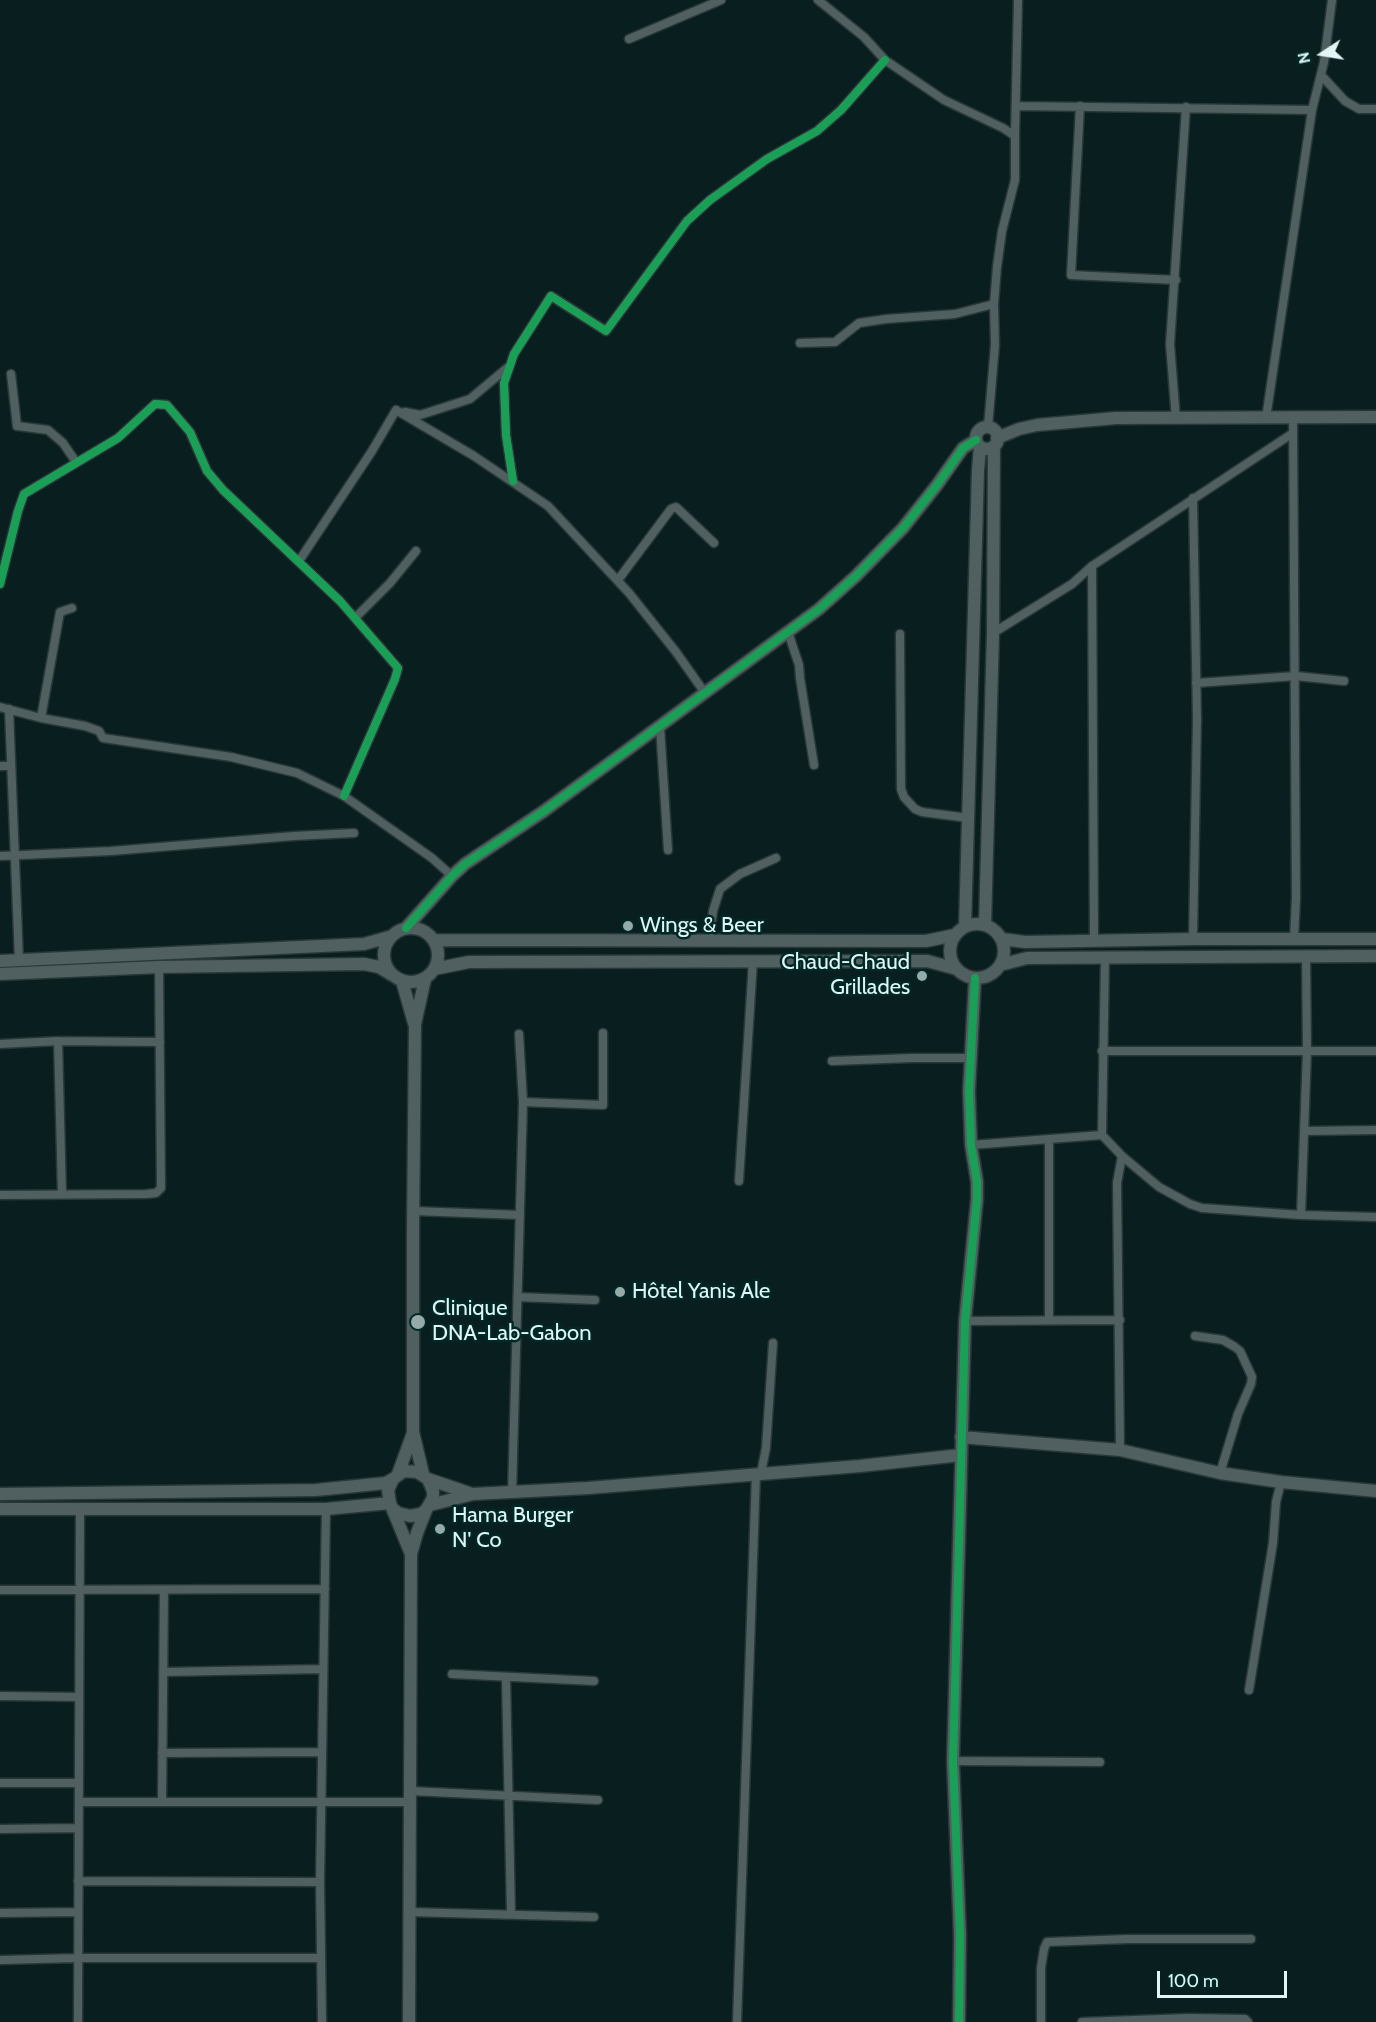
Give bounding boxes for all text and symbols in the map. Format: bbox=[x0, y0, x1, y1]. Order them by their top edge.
north arrow bbox=[1292, 24, 1352, 84]
text: N bbox=[1293, 50, 1314, 65]
place label: Wings & Beer bbox=[640, 913, 764, 939]
marker: Wings & Beer bbox=[621, 919, 635, 933]
place label: Chaud-Chaud Grillades bbox=[781, 950, 910, 1002]
marker: Chaud-Chaud Grillades bbox=[915, 969, 929, 983]
place label: Hôtel Yanis Ale bbox=[632, 1279, 770, 1305]
marker: Hôtel Yanis Ale bbox=[613, 1285, 627, 1299]
place label: Clinique DNA-Lab-Gabon bbox=[432, 1296, 591, 1348]
marker: Clinique DNA-Lab-Gabon bbox=[409, 1313, 427, 1331]
place label: Hama Burger N' Co bbox=[452, 1503, 573, 1554]
marker: Hama Burger N' Co bbox=[433, 1522, 447, 1536]
scale bar bbox=[1160, 1959, 1290, 1997]
text: 100 m bbox=[1168, 1970, 1219, 1992]

